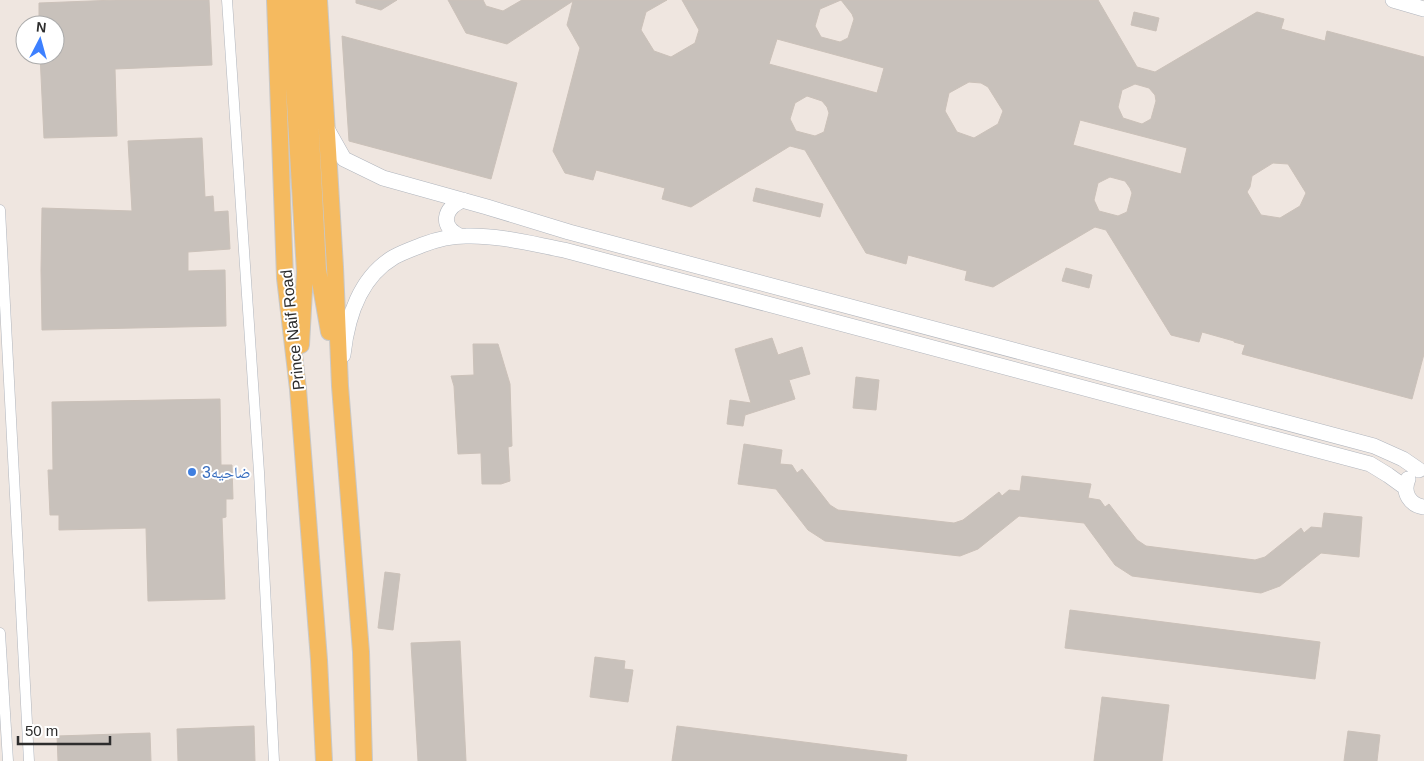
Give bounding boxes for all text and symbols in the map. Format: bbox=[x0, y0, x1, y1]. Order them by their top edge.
north arrow bbox=[15, 15, 65, 65]
text: N bbox=[35, 19, 47, 36]
street label: Prince Naif Road bbox=[278, 269, 307, 391]
place label: ضاحيه3 bbox=[202, 464, 251, 481]
marker: ضاحيه3 bbox=[186, 466, 198, 478]
scale bar bbox=[18, 714, 110, 746]
text: 50 m bbox=[25, 722, 58, 739]

